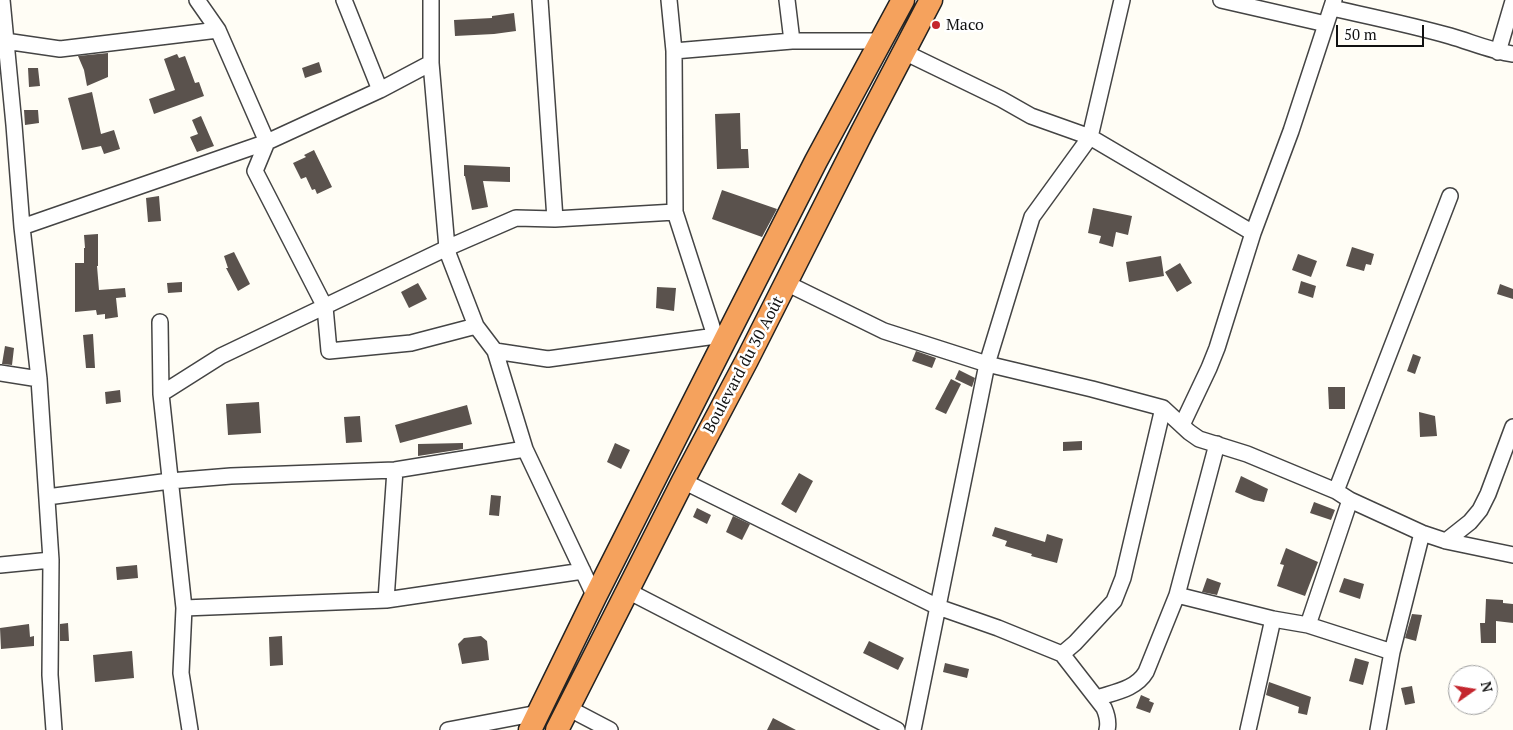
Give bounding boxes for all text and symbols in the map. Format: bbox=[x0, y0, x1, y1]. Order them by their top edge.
place label: Maco bbox=[946, 15, 984, 35]
scale bar bbox=[1338, 15, 1426, 47]
marker: Maco bbox=[930, 19, 942, 31]
text: 50 m bbox=[1344, 24, 1377, 44]
street label: Boulevard du 30 Août bbox=[700, 293, 788, 437]
north arrow bbox=[1448, 665, 1498, 715]
text: N bbox=[1477, 679, 1498, 694]

